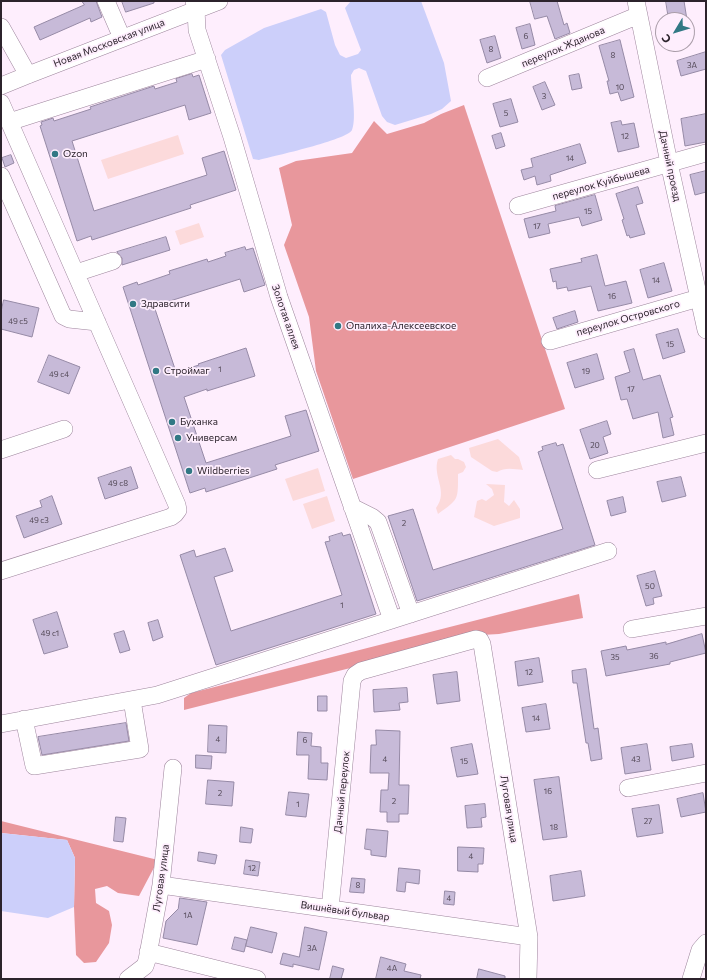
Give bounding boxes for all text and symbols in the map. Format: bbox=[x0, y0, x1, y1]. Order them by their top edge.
north arrow bbox=[655, 12, 695, 52]
street label: Новая Московская улица bbox=[52, 16, 166, 70]
street label: переулок Жданова bbox=[520, 24, 606, 70]
house number: 6 bbox=[524, 31, 528, 41]
text: С bbox=[658, 32, 673, 46]
house number: 8 bbox=[489, 44, 493, 54]
house number: 8 bbox=[611, 50, 615, 60]
house number: 3А bbox=[687, 60, 697, 70]
house number: 10 bbox=[616, 82, 624, 92]
house number: 3 bbox=[542, 91, 546, 101]
house number: 5 bbox=[504, 108, 508, 118]
street label: Дачный проезд bbox=[657, 129, 683, 203]
house number: 12 bbox=[621, 131, 629, 141]
place label: Ozon bbox=[63, 148, 88, 160]
marker: Ozon bbox=[50, 149, 60, 159]
house number: 14 bbox=[566, 153, 574, 163]
street label: переулок Куйбышева bbox=[551, 163, 651, 203]
house number: 15 bbox=[584, 206, 592, 216]
house number: 17 bbox=[533, 221, 541, 231]
house number: 14 bbox=[652, 275, 660, 285]
street label: Золотая аллея bbox=[269, 283, 303, 351]
house number: 16 bbox=[608, 291, 616, 301]
street label: переулок Островского bbox=[575, 297, 681, 339]
place label: Здравсити bbox=[141, 298, 190, 310]
marker: Здравсити bbox=[128, 299, 138, 309]
house number: 49 с5 bbox=[8, 316, 28, 326]
place label: Опалиха-Алексеевское bbox=[346, 320, 456, 332]
marker: Опалиха-Алексеевское bbox=[333, 321, 343, 331]
house number: 15 bbox=[666, 339, 674, 349]
house number: 1 bbox=[218, 364, 222, 374]
place label: Строймаг bbox=[164, 365, 210, 377]
marker: Строймаг bbox=[151, 366, 161, 376]
house number: 19 bbox=[582, 366, 590, 376]
house number: 49 с4 bbox=[49, 369, 69, 379]
house number: 17 bbox=[627, 384, 635, 394]
place label: Буханка bbox=[180, 416, 218, 428]
marker: Буханка bbox=[167, 417, 177, 427]
place label: Универсам bbox=[186, 432, 237, 444]
marker: Универсам bbox=[173, 433, 183, 443]
house number: 20 bbox=[590, 440, 600, 450]
place label: Wildberries bbox=[197, 465, 250, 477]
marker: Wildberries bbox=[184, 466, 194, 476]
house number: 49 с8 bbox=[108, 478, 128, 488]
house number: 49 с3 bbox=[29, 515, 49, 525]
house number: 2 bbox=[402, 518, 406, 528]
house number: 50 bbox=[645, 581, 655, 591]
house number: 1 bbox=[340, 600, 344, 610]
house number: 49 с1 bbox=[41, 628, 59, 638]
house number: 36 bbox=[649, 651, 659, 661]
house number: 35 bbox=[610, 652, 620, 662]
house number: 12 bbox=[525, 667, 533, 677]
house number: 14 bbox=[532, 713, 540, 723]
house number: 4 bbox=[216, 734, 220, 744]
house number: 6 bbox=[303, 735, 307, 745]
street label: Дачный переулок bbox=[332, 750, 352, 834]
house number: 4 bbox=[383, 754, 387, 764]
house number: 43 bbox=[631, 754, 641, 764]
house number: 15 bbox=[460, 756, 468, 766]
street label: Луговая улица bbox=[498, 774, 520, 844]
house number: 16 bbox=[544, 786, 552, 796]
house number: 2 bbox=[218, 788, 222, 798]
house number: 2 bbox=[392, 796, 396, 806]
house number: 1 bbox=[296, 799, 300, 809]
house number: 27 bbox=[644, 816, 652, 826]
house number: 18 bbox=[550, 822, 558, 832]
street label: Луговая улица bbox=[150, 844, 172, 912]
house number: 4 bbox=[469, 851, 473, 861]
house number: 12 bbox=[248, 863, 256, 873]
house number: 8 bbox=[356, 880, 360, 890]
house number: 4 bbox=[447, 893, 451, 903]
street label: Вишнёвый бульвар bbox=[300, 899, 390, 923]
house number: 1А bbox=[184, 910, 192, 920]
house number: 3А bbox=[307, 943, 317, 953]
house number: 4А bbox=[387, 963, 397, 973]

